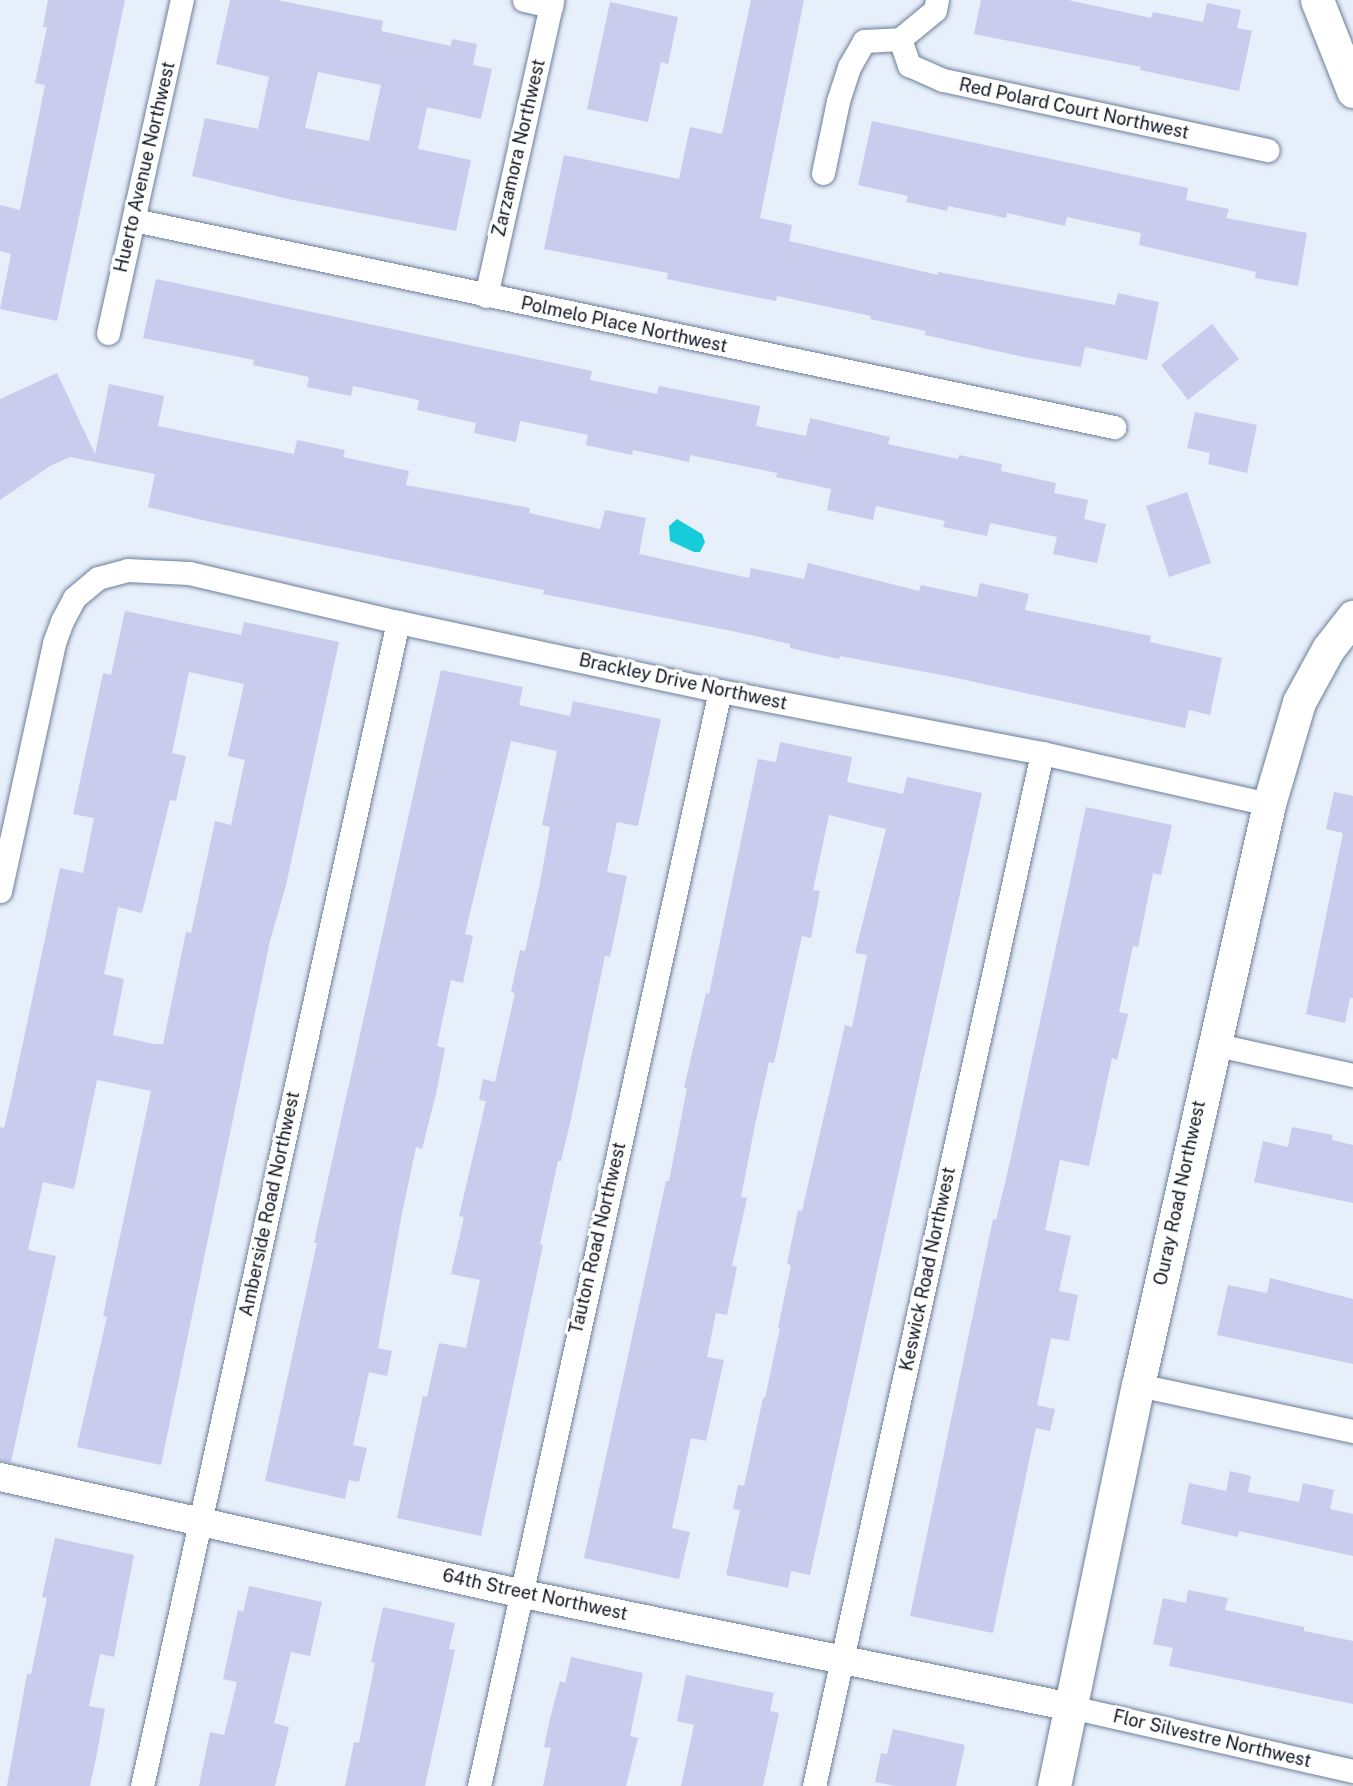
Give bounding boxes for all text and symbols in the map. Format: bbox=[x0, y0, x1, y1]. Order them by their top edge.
street label: Zarzamora Northwest bbox=[488, 57, 550, 239]
street label: Huerto Avenue Northwest bbox=[110, 59, 180, 275]
street label: Red Polard Court Northwest bbox=[957, 74, 1191, 144]
street label: Polmelo Place Northwest bbox=[519, 293, 729, 357]
street label: Brackley Drive Northwest bbox=[577, 649, 789, 715]
street label: Amberside Road Northwest bbox=[236, 1090, 304, 1318]
street label: Ouray Road Northwest bbox=[1150, 1099, 1210, 1287]
street label: Tauton Road Northwest bbox=[565, 1140, 631, 1336]
street label: Keswick Road Northwest bbox=[896, 1165, 960, 1373]
street label: 64th Street Northwest bbox=[441, 1565, 629, 1625]
street label: Flor Silvestre Northwest bbox=[1111, 1706, 1313, 1772]

